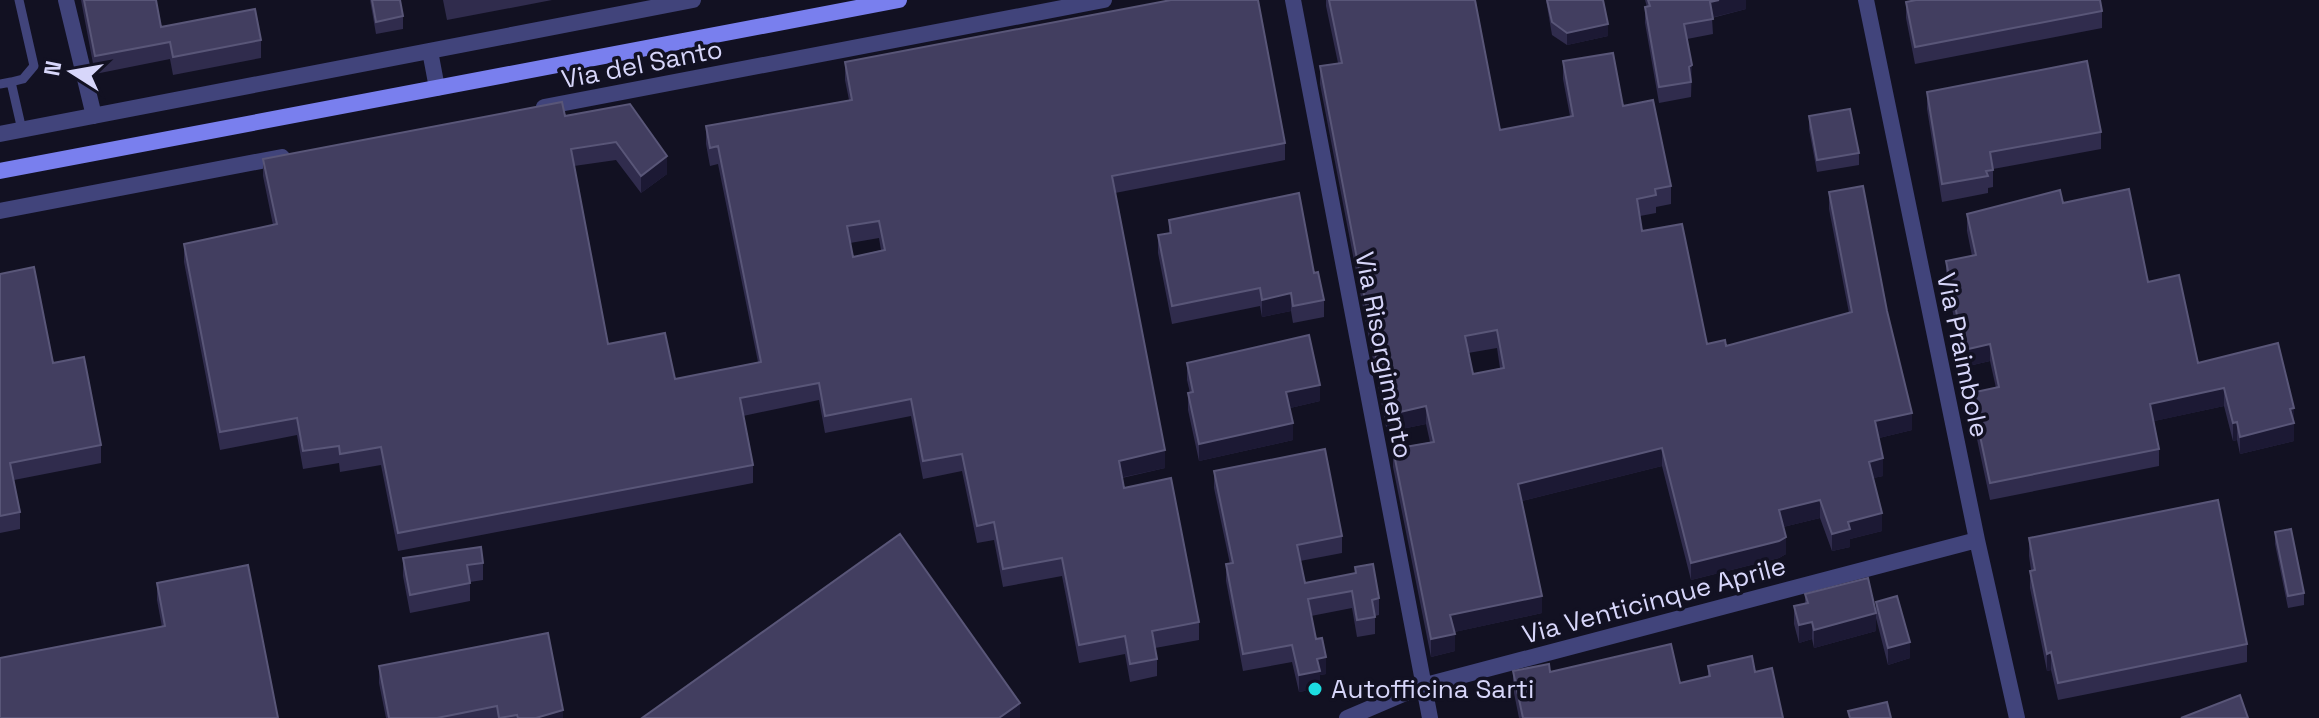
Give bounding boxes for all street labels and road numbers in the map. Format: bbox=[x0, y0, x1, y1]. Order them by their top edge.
street label: Via del Santo bbox=[559, 32, 725, 96]
street label: Via Risorgimento bbox=[1347, 249, 1421, 461]
street label: Via Praimbole bbox=[1929, 270, 1997, 440]
street label: Via Venticinque Aprile bbox=[1518, 548, 1790, 652]

